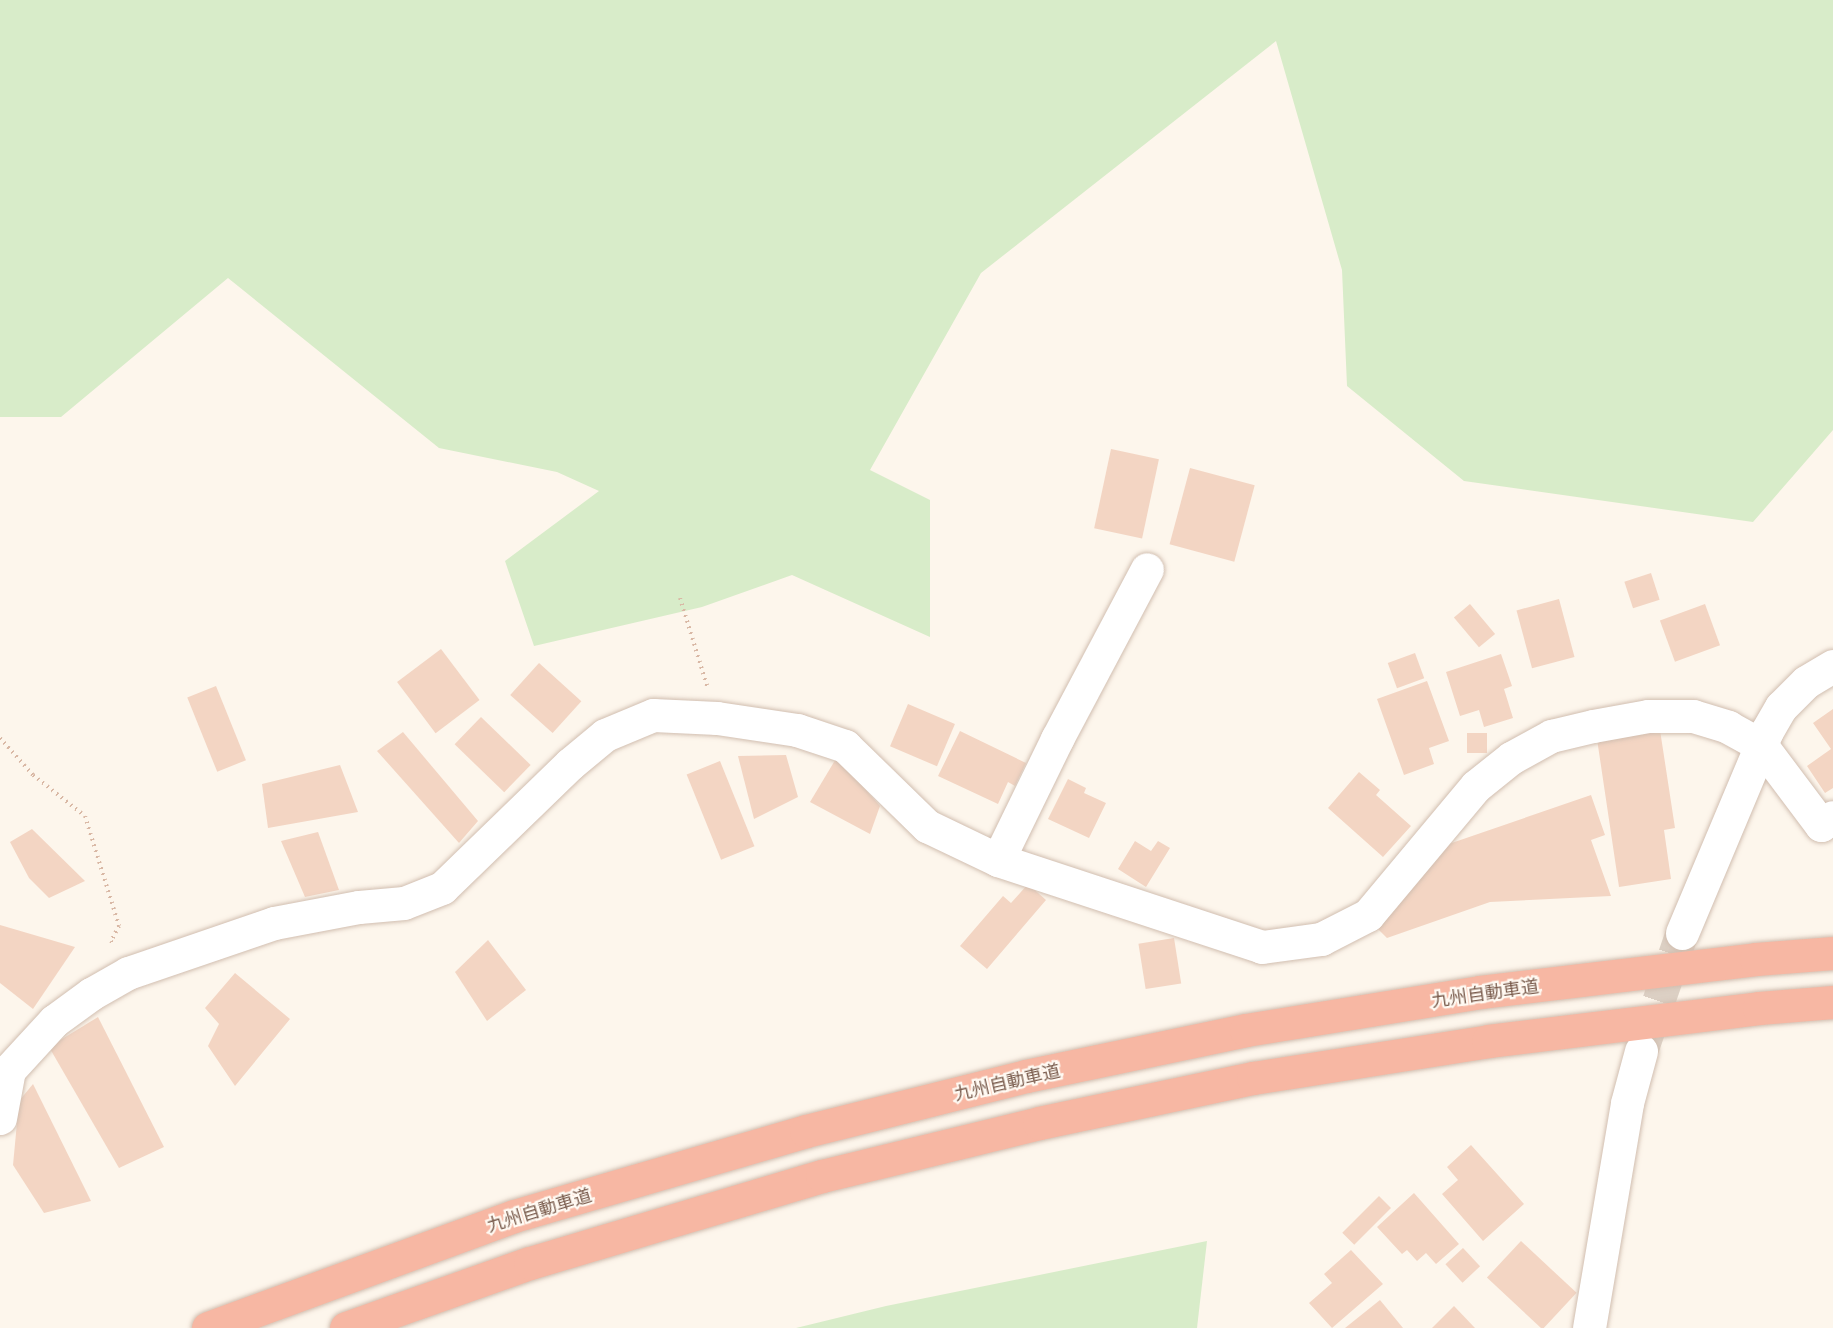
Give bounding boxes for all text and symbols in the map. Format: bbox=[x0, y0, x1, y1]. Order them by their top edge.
street label: 九州自動車道 bbox=[1430, 975, 1540, 1011]
street label: 九州自動車道 bbox=[952, 1059, 1062, 1105]
street label: 九州自動車道 bbox=[484, 1184, 594, 1236]

